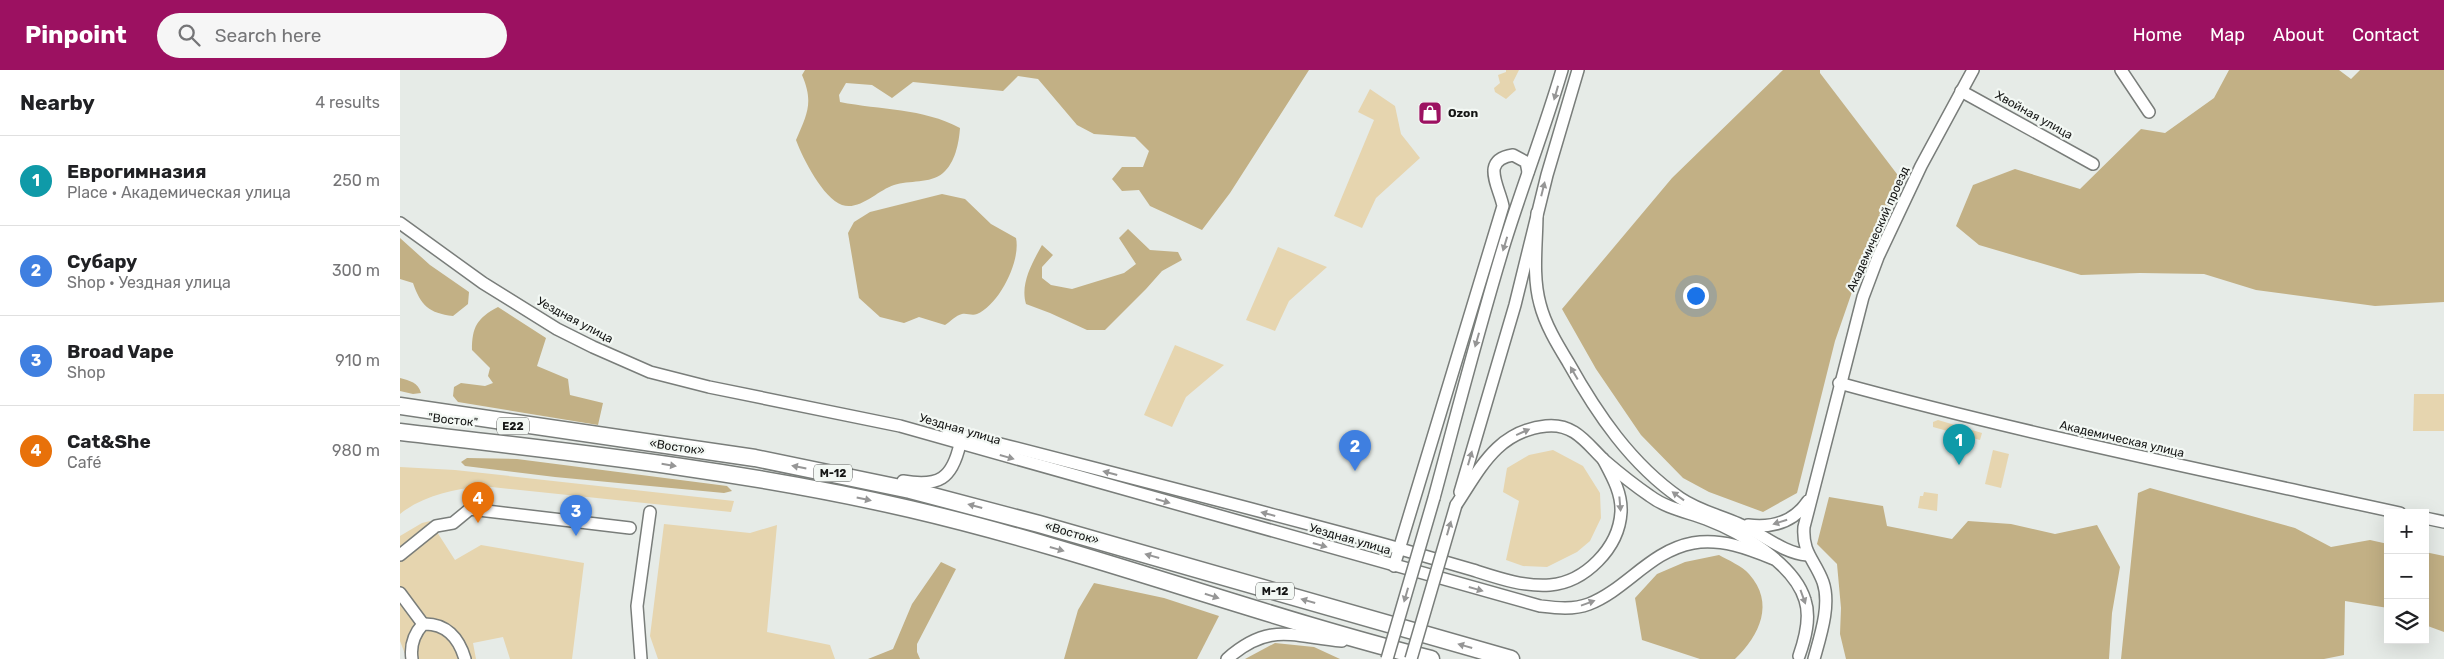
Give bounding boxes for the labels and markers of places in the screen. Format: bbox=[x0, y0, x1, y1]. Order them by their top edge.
shop icon: Ozon bbox=[1417, 100, 1443, 126]
place label: Ozon bbox=[1448, 106, 1478, 120]
pin: 1 bbox=[1943, 424, 1975, 465]
pin: 2 bbox=[1339, 430, 1371, 471]
pin: 4 bbox=[462, 482, 494, 523]
pin: 3 bbox=[560, 495, 592, 536]

